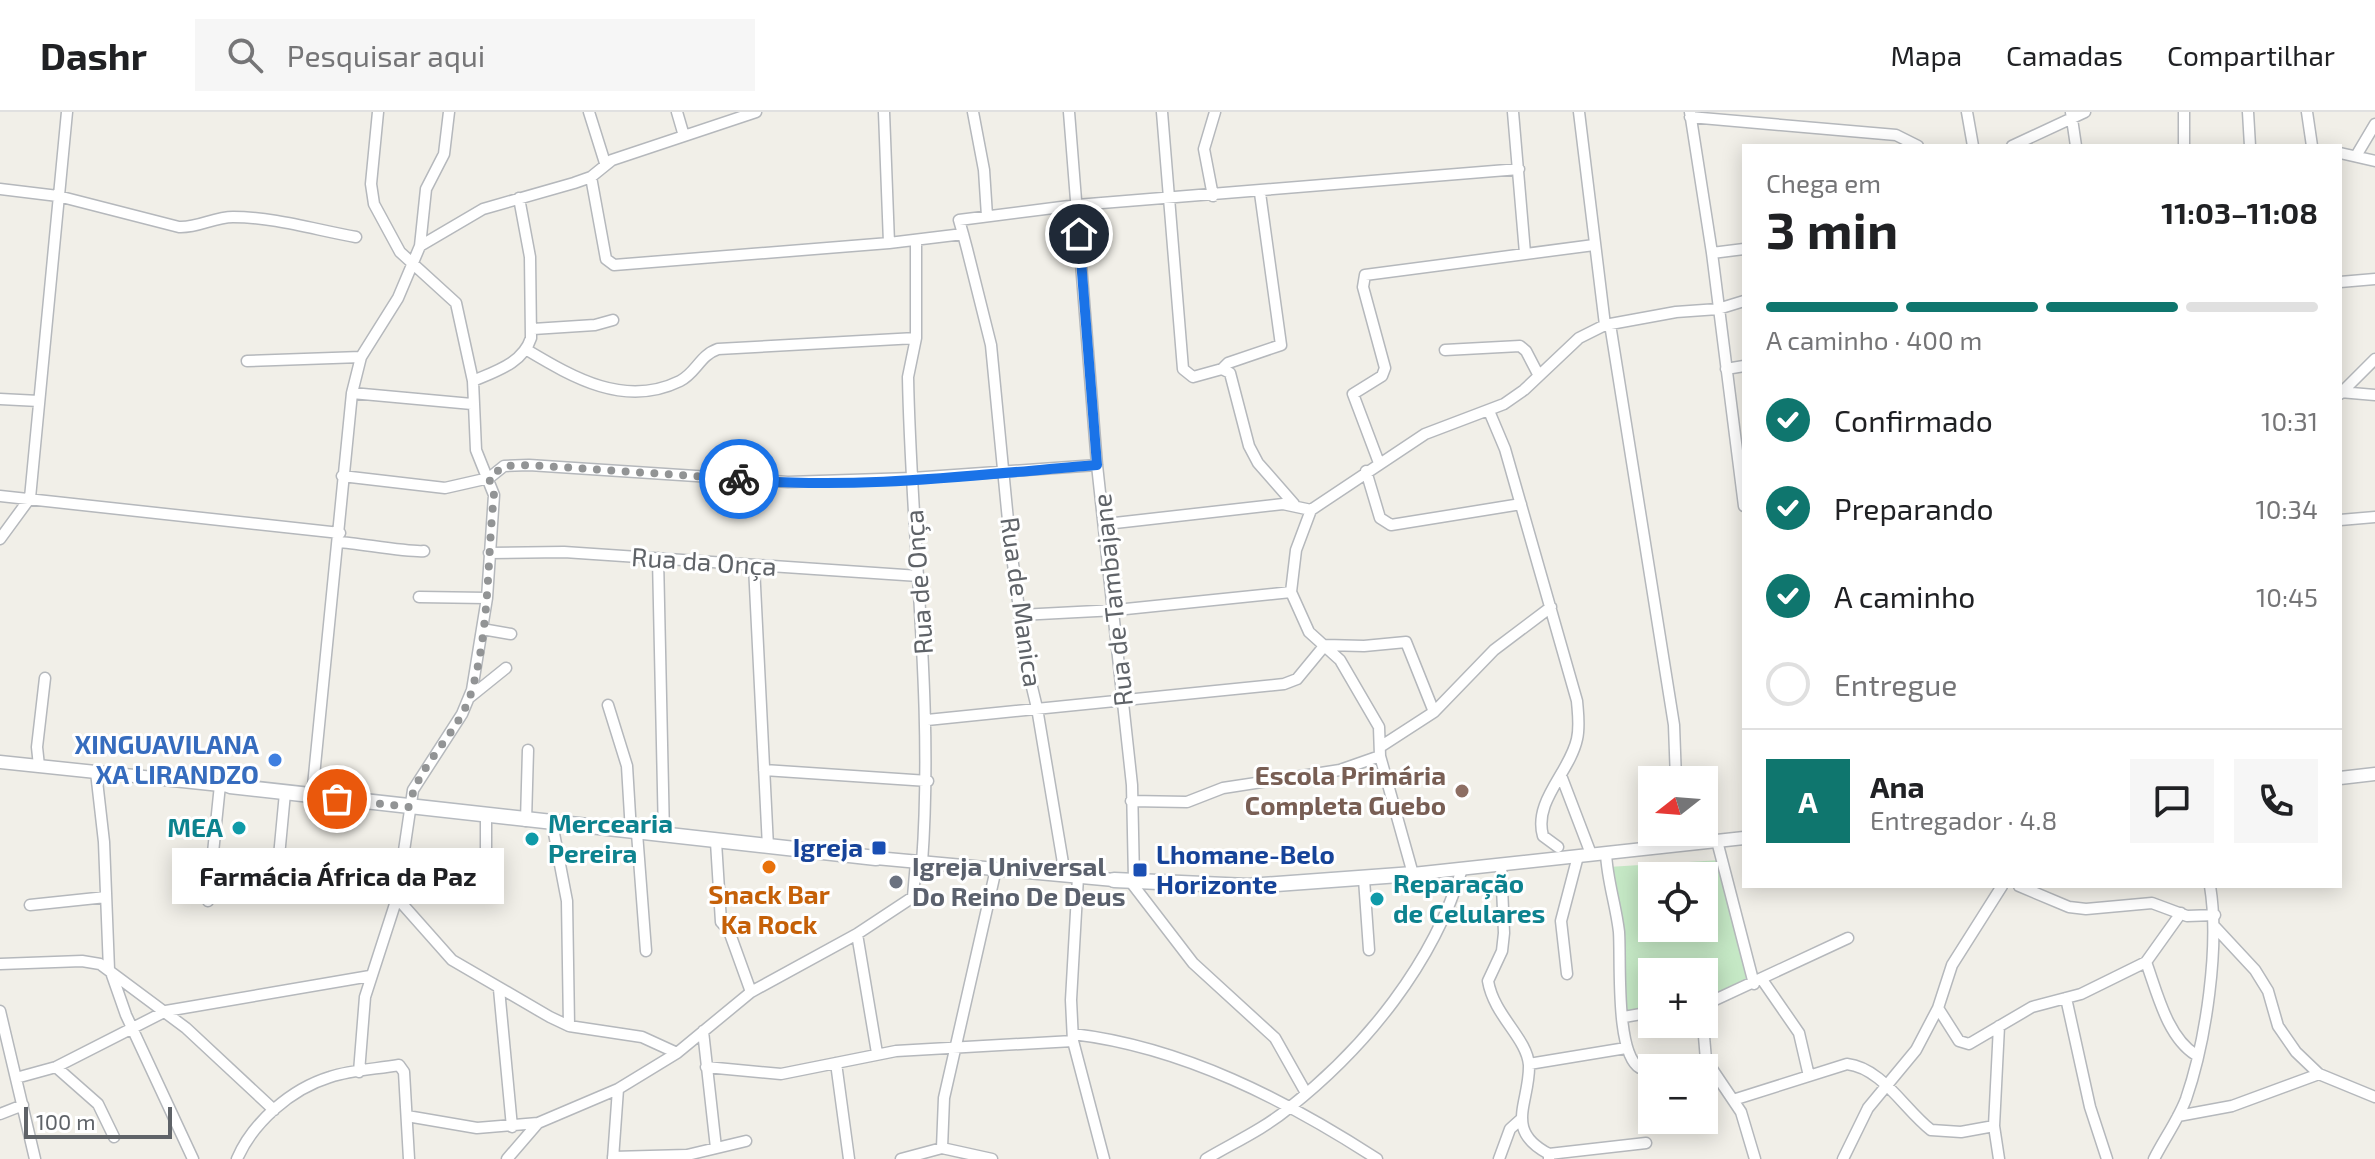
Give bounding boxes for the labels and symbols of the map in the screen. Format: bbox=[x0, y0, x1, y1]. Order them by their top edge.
pin bbox=[1045, 200, 1113, 268]
courier bbox=[699, 439, 779, 519]
street label: Rua de Tambajane bbox=[1085, 492, 1138, 708]
street label: Rua de Onça bbox=[897, 509, 940, 656]
street label: Rua de Manica bbox=[995, 515, 1050, 689]
street label: Rua da Onça bbox=[630, 540, 778, 583]
place label: XINGUAVILANA XA LIRANDZO bbox=[74, 728, 259, 789]
marker: XINGUAVILANA XA LIRANDZO bbox=[266, 751, 284, 769]
place label: Escola Primária Completa Guebo bbox=[1245, 759, 1446, 820]
pin bbox=[303, 765, 371, 833]
north arrow bbox=[1638, 766, 1718, 846]
marker: Escola Primária Completa Guebo bbox=[1453, 782, 1471, 800]
place label: Mercearia Pereira bbox=[548, 807, 673, 868]
place label: MEA bbox=[167, 811, 223, 842]
marker: MEA bbox=[230, 819, 248, 837]
marker: Mercearia Pereira bbox=[523, 830, 541, 848]
place label: Igreja bbox=[793, 831, 863, 862]
place label: Lhomane-Belo Horizonte bbox=[1156, 838, 1335, 899]
marker: Igreja bbox=[870, 839, 888, 857]
callout: Farmácia África da Paz bbox=[171, 847, 503, 903]
place label: Igreja Universal Do Reino De Deus bbox=[912, 850, 1126, 911]
marker: Snack Bar Ka Rock bbox=[760, 858, 778, 876]
marker: Lhomane-Belo Horizonte bbox=[1131, 861, 1149, 879]
place label: Reparação de Celulares bbox=[1393, 867, 1545, 928]
marker: Igreja Universal Do Reino De Deus bbox=[887, 873, 905, 891]
place label: Snack Bar Ka Rock bbox=[708, 878, 830, 939]
marker: Reparação de Celulares bbox=[1368, 890, 1386, 908]
scale bar bbox=[24, 1103, 172, 1139]

